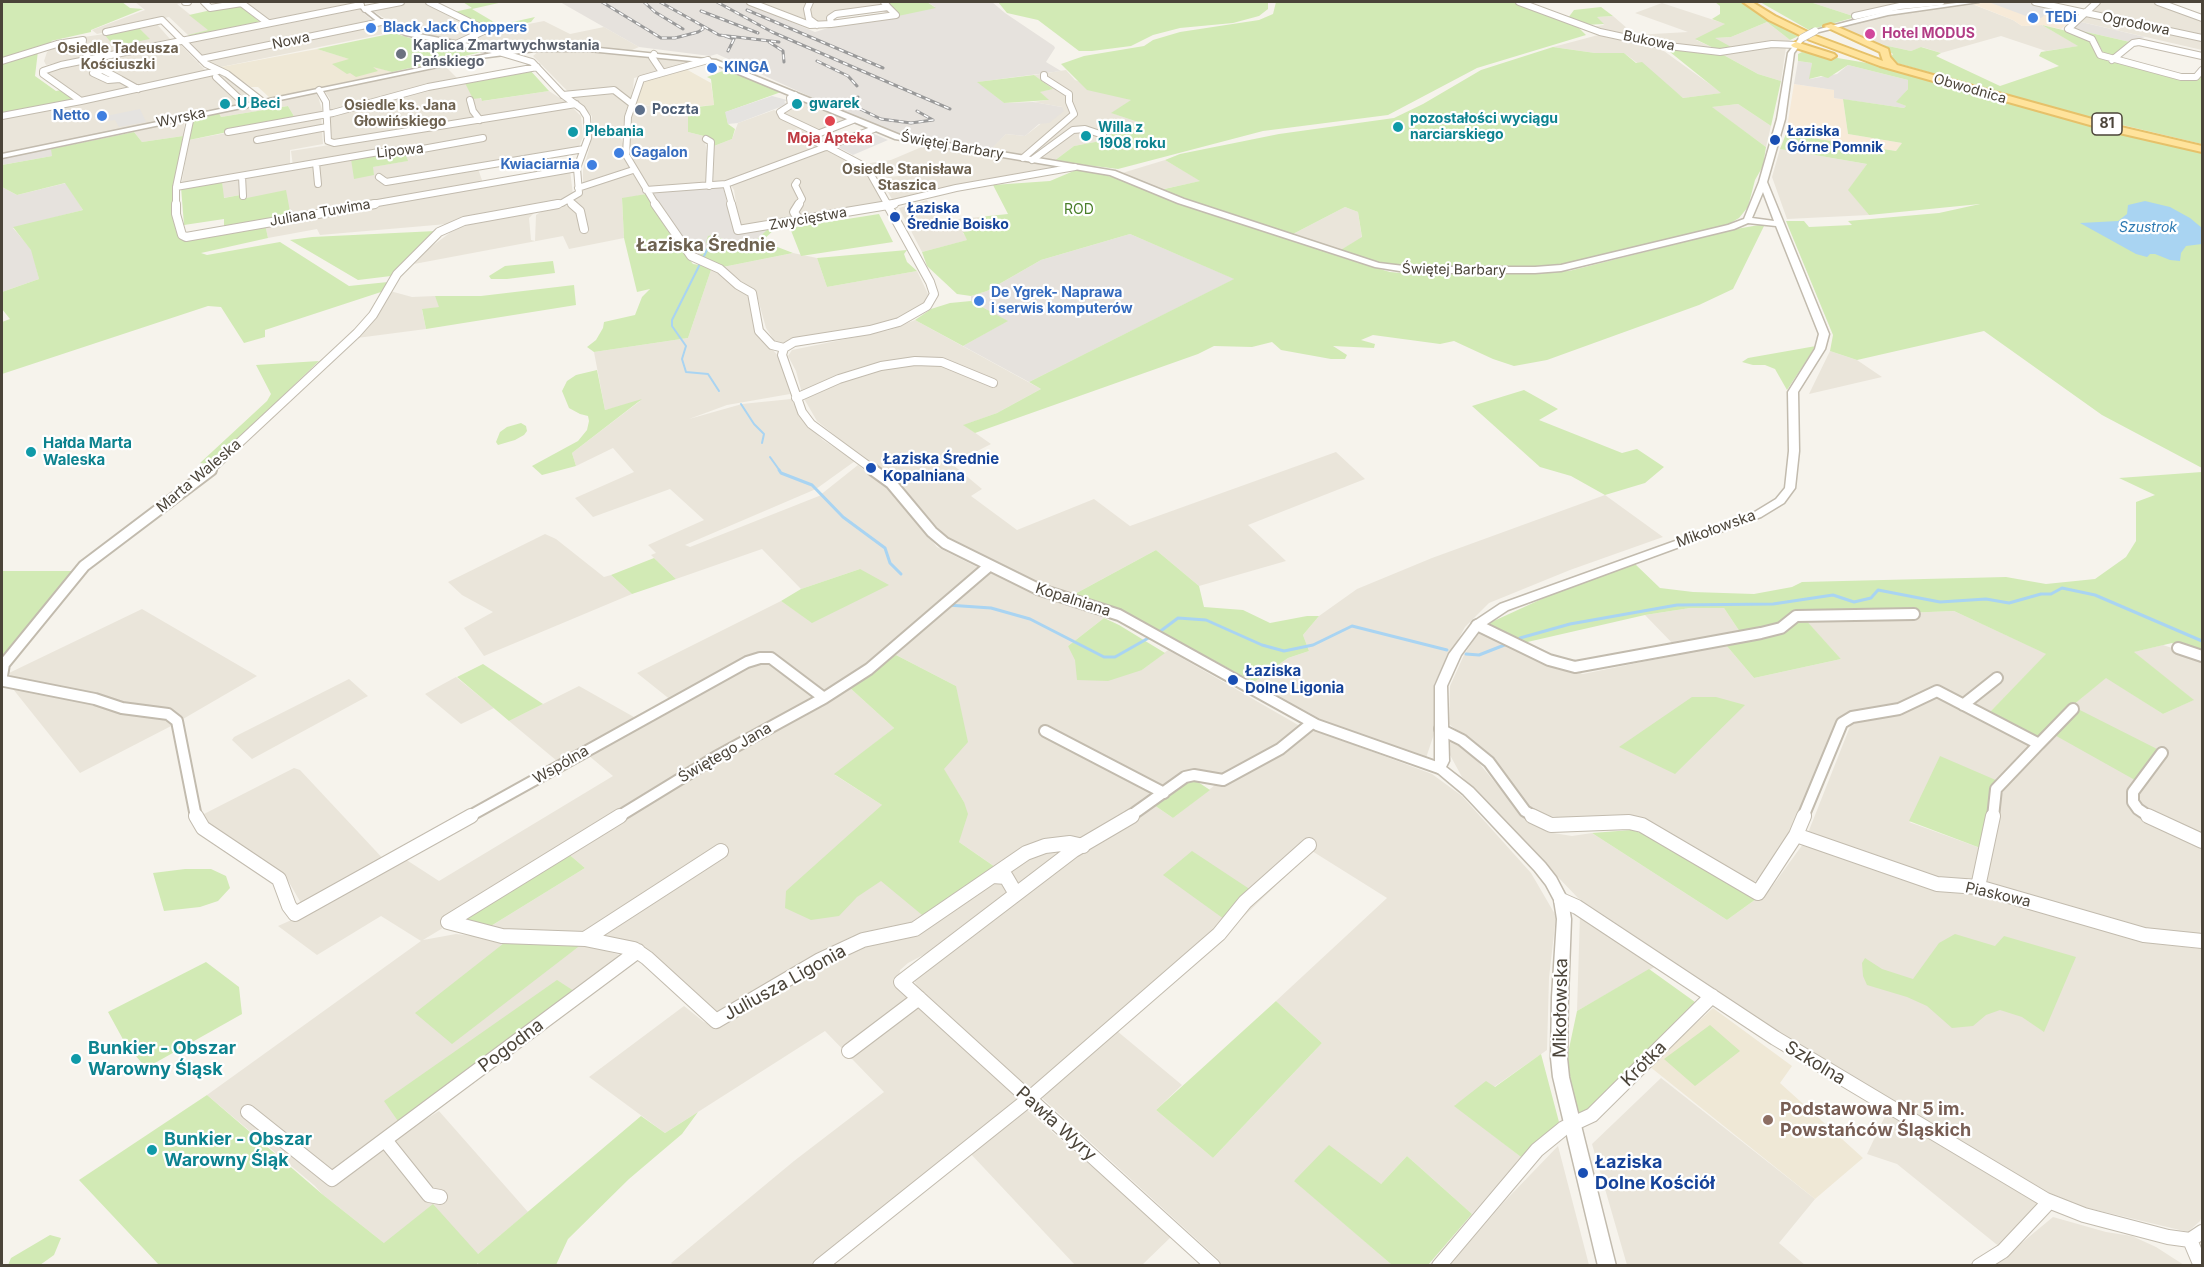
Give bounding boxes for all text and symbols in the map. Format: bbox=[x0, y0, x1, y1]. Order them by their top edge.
street label: Ogrodowa bbox=[2101, 9, 2171, 39]
place label: TEDi bbox=[2045, 10, 2077, 26]
marker: TEDi bbox=[2026, 11, 2040, 25]
place label: Black Jack Choppers bbox=[383, 20, 527, 36]
marker: Black Jack Choppers bbox=[364, 21, 378, 35]
place label: Hotel MODUS bbox=[1882, 26, 1975, 42]
street label: Bukowa bbox=[1622, 27, 1676, 55]
marker: Hotel MODUS bbox=[1863, 27, 1877, 41]
street label: Nowa bbox=[271, 29, 311, 53]
place label: Kaplica Zmartwychwstania Pańskiego bbox=[413, 38, 600, 70]
district label: Osiedle Tadeusza Kościuszki bbox=[57, 41, 179, 74]
marker: Kaplica Zmartwychwstania Pańskiego bbox=[394, 47, 408, 61]
place label: KINGA bbox=[724, 60, 769, 76]
marker: KINGA bbox=[705, 61, 719, 75]
street label: Obwodnica bbox=[1932, 71, 2008, 107]
place label: U Beci bbox=[237, 96, 280, 112]
place label: gwarek bbox=[809, 96, 860, 112]
marker: U Beci bbox=[218, 97, 232, 111]
marker: gwarek bbox=[790, 97, 804, 111]
district label: Osiedle ks. Jana Głowińskiego bbox=[344, 98, 456, 130]
place label: Poczta bbox=[652, 102, 699, 118]
marker: Poczta bbox=[633, 103, 647, 117]
street label: Wyrska bbox=[155, 105, 207, 131]
place label: Netto bbox=[53, 108, 90, 124]
marker: Netto bbox=[95, 109, 109, 123]
place label: pozostałości wyciągu narciarskiego bbox=[1410, 111, 1558, 144]
road number: 81 bbox=[2092, 113, 2122, 135]
marker: Moja Apteka bbox=[823, 114, 837, 128]
place label: Willa z 1908 roku bbox=[1098, 120, 1166, 152]
marker: pozostałości wyciągu narciarskiego bbox=[1391, 120, 1405, 134]
place label: Plebania bbox=[585, 124, 644, 140]
place label: Łaziska Górne Pomnik bbox=[1787, 124, 1883, 156]
marker: Plebania bbox=[566, 125, 580, 139]
street label: Świętej Barbary bbox=[899, 129, 1005, 163]
marker: Willa z 1908 roku bbox=[1079, 129, 1093, 143]
place label: Moja Apteka bbox=[787, 131, 873, 147]
marker: Łaziska Górne Pomnik bbox=[1768, 133, 1782, 147]
street label: Lipowa bbox=[376, 140, 424, 162]
place label: Gagalon bbox=[631, 145, 688, 161]
marker: Gagalon bbox=[612, 146, 626, 160]
place label: Kwiaciarnia bbox=[500, 157, 580, 173]
marker: Kwiaciarnia bbox=[585, 158, 599, 172]
district label: Osiedle Stanisława Staszica bbox=[842, 162, 972, 194]
street label: Juliana Tuwima bbox=[268, 196, 372, 230]
place label: Łaziska Średnie Boisko bbox=[907, 201, 1009, 234]
park label: ROD bbox=[1064, 202, 1094, 218]
street label: Zwycięstwa bbox=[768, 204, 848, 234]
marker: Łaziska Średnie Boisko bbox=[888, 210, 902, 224]
water label: Szustrok bbox=[2119, 220, 2177, 236]
district label: Łaziska Średnie bbox=[636, 235, 776, 257]
street label: Świętej Barbary bbox=[1402, 261, 1506, 279]
place label: De Ygrek- Naprawa i serwis komputerów bbox=[991, 285, 1133, 318]
marker: De Ygrek- Naprawa i serwis komputerów bbox=[972, 294, 986, 308]
place label: Hałda Marta Waleska bbox=[43, 434, 132, 469]
street label: Marta Waleska bbox=[153, 435, 245, 517]
marker: Hałda Marta Waleska bbox=[24, 445, 38, 459]
place label: Łaziska Średnie Kopalniana bbox=[883, 450, 999, 485]
marker: Łaziska Średnie Kopalniana bbox=[864, 461, 878, 475]
street label: Mikołowska bbox=[1674, 506, 1758, 552]
street label: Kopalniana bbox=[1033, 579, 1113, 621]
place label: Łaziska Dolne Ligonia bbox=[1245, 662, 1344, 697]
marker: Łaziska Dolne Ligonia bbox=[1226, 673, 1240, 687]
street label: Świętego Jana bbox=[675, 719, 775, 787]
street label: Wspólna bbox=[530, 742, 592, 788]
street label: Piaskowa bbox=[1963, 879, 2033, 911]
street label: Juliusza Ligonia bbox=[720, 940, 850, 1026]
street label: Mikołowska bbox=[1549, 958, 1573, 1058]
street label: Pogodna bbox=[474, 1015, 548, 1077]
street label: Krótka bbox=[1617, 1037, 1671, 1091]
street label: Szkolna bbox=[1781, 1037, 1849, 1089]
place label: Bunkier - Obszar Warowny Śląsk bbox=[88, 1038, 236, 1080]
marker: Bunkier - Obszar Warowny Śląsk bbox=[69, 1052, 83, 1066]
street label: Pawła Wyry bbox=[1011, 1082, 1101, 1166]
place label: Podstawowa Nr 5 im. Powstańców Śląskich bbox=[1780, 1099, 1971, 1142]
marker: Podstawowa Nr 5 im. Powstańców Śląskich bbox=[1761, 1113, 1775, 1127]
place label: Bunkier - Obszar Warowny Śląk bbox=[164, 1129, 312, 1172]
marker: Bunkier - Obszar Warowny Śląk bbox=[145, 1143, 159, 1157]
place label: Łaziska Dolne Kościół bbox=[1595, 1152, 1715, 1194]
marker: Łaziska Dolne Kościół bbox=[1576, 1166, 1590, 1180]

